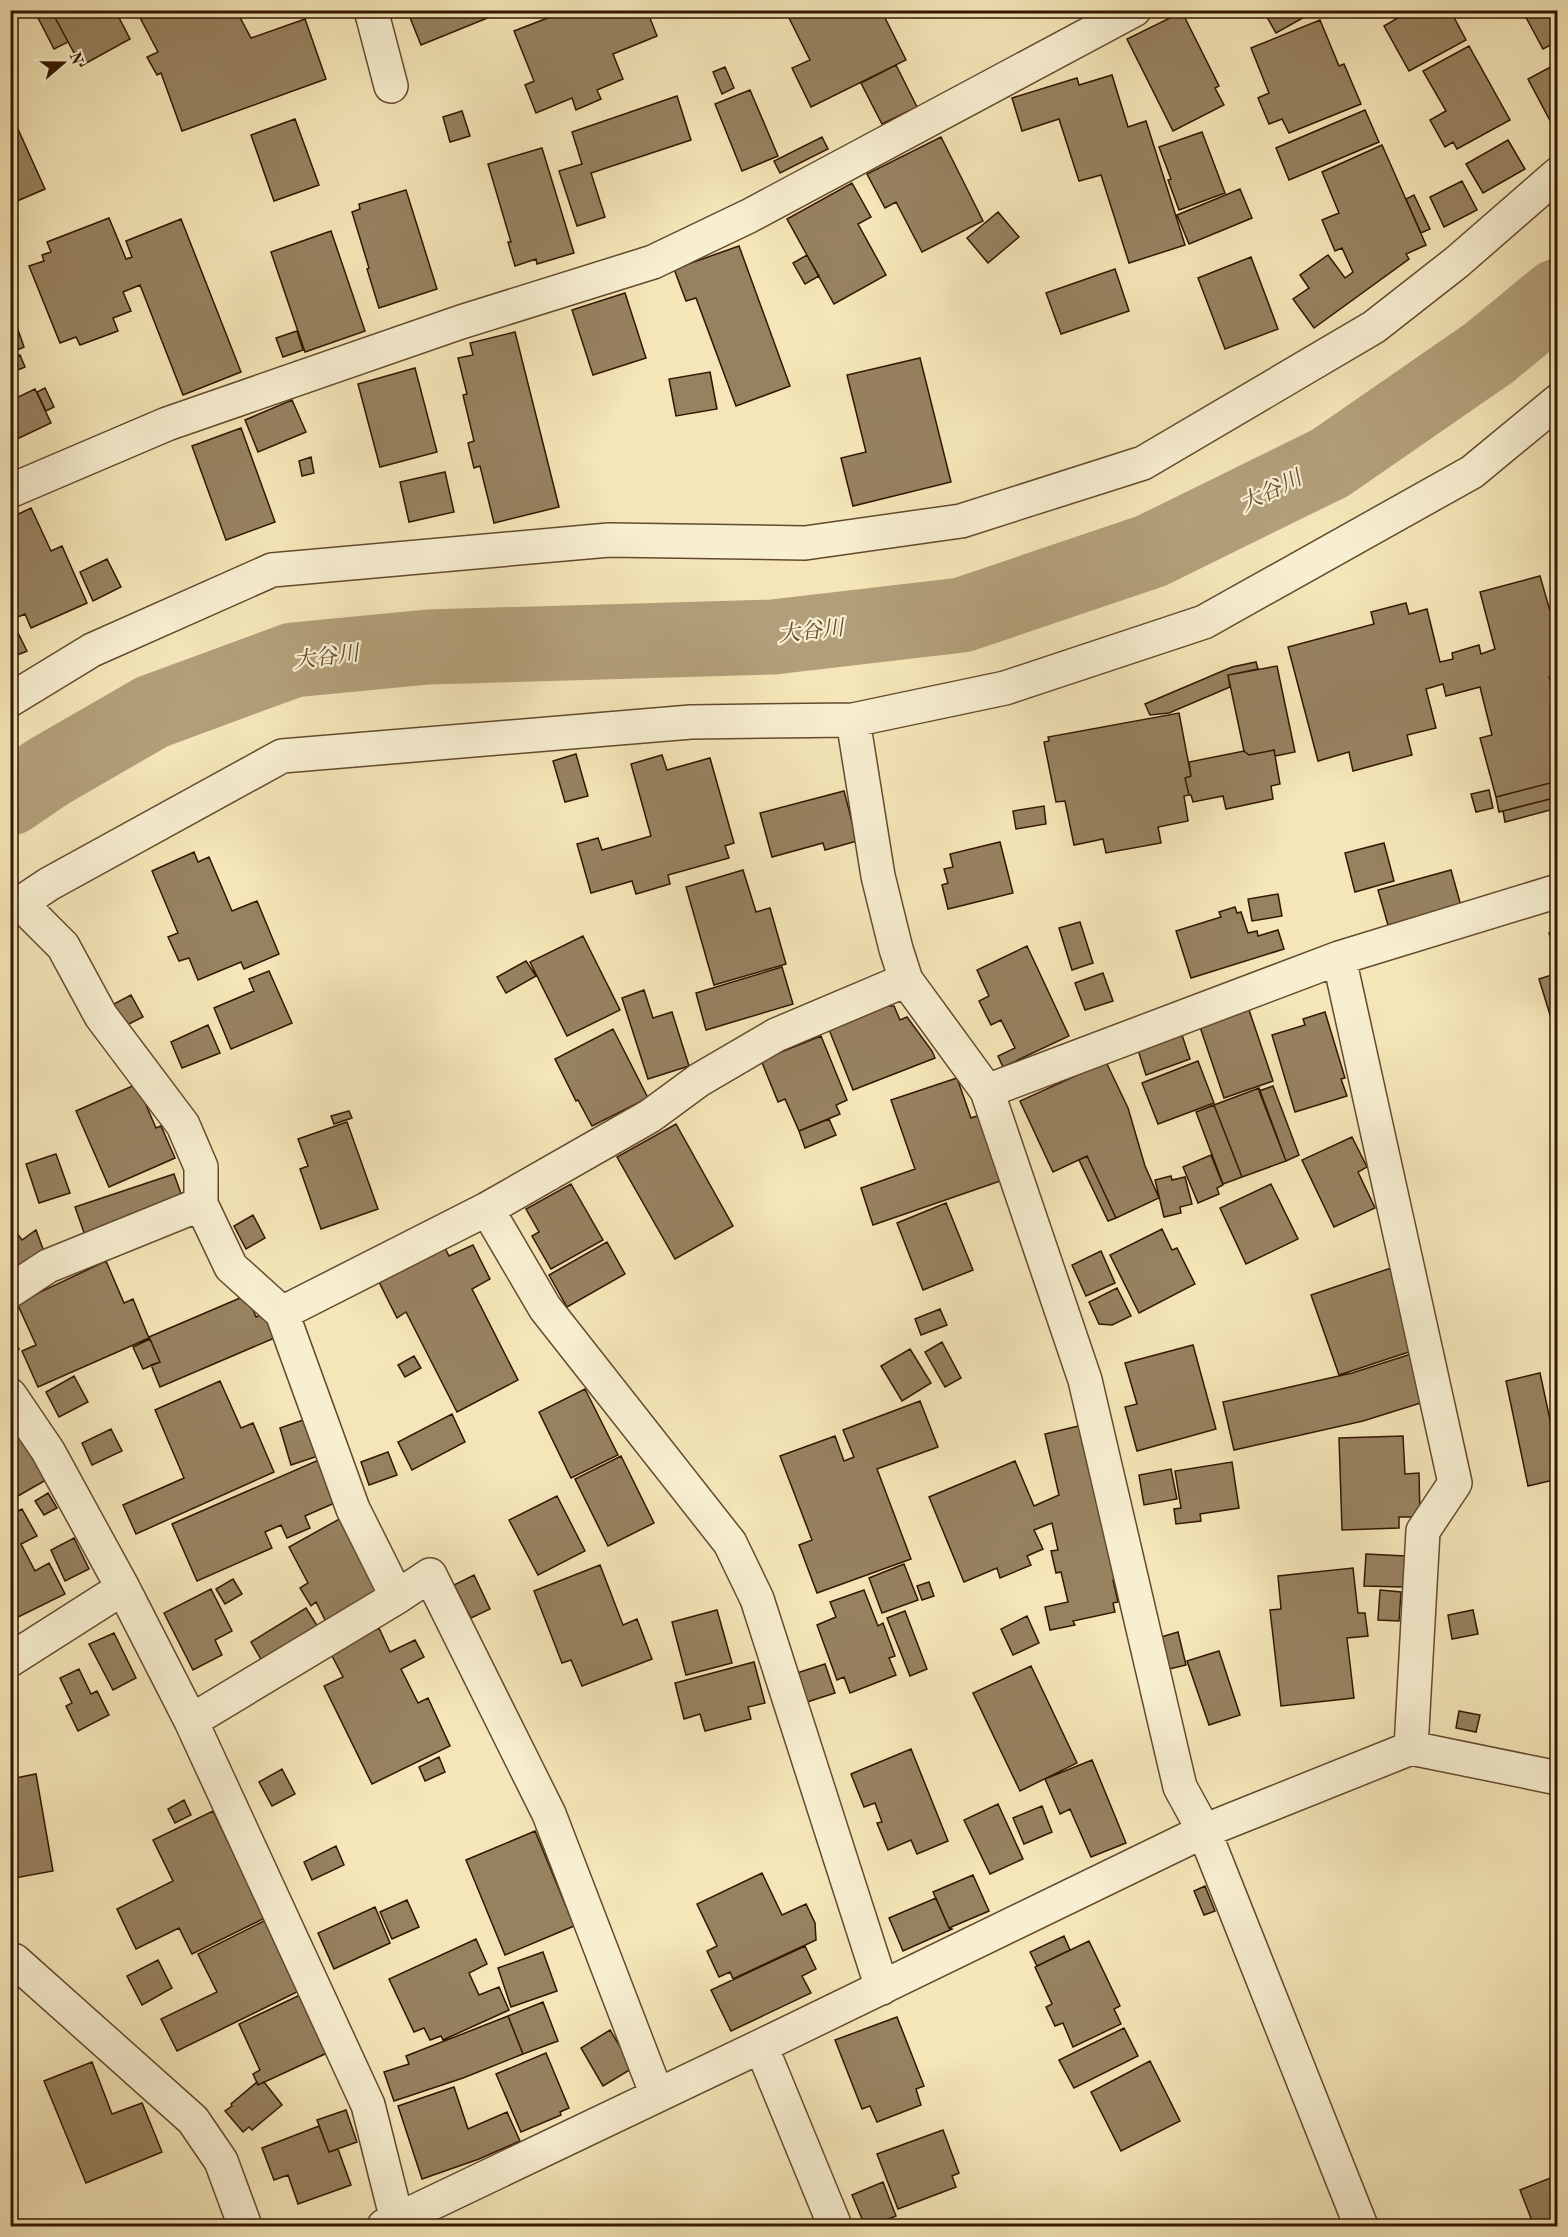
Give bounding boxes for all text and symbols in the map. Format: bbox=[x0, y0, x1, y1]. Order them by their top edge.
north arrow bbox=[33, 33, 93, 93]
text: N bbox=[66, 50, 85, 68]
water label: 大谷川 bbox=[1236, 465, 1307, 516]
water label: 大谷川 bbox=[777, 615, 847, 646]
water label: 大谷川 bbox=[292, 641, 362, 673]

